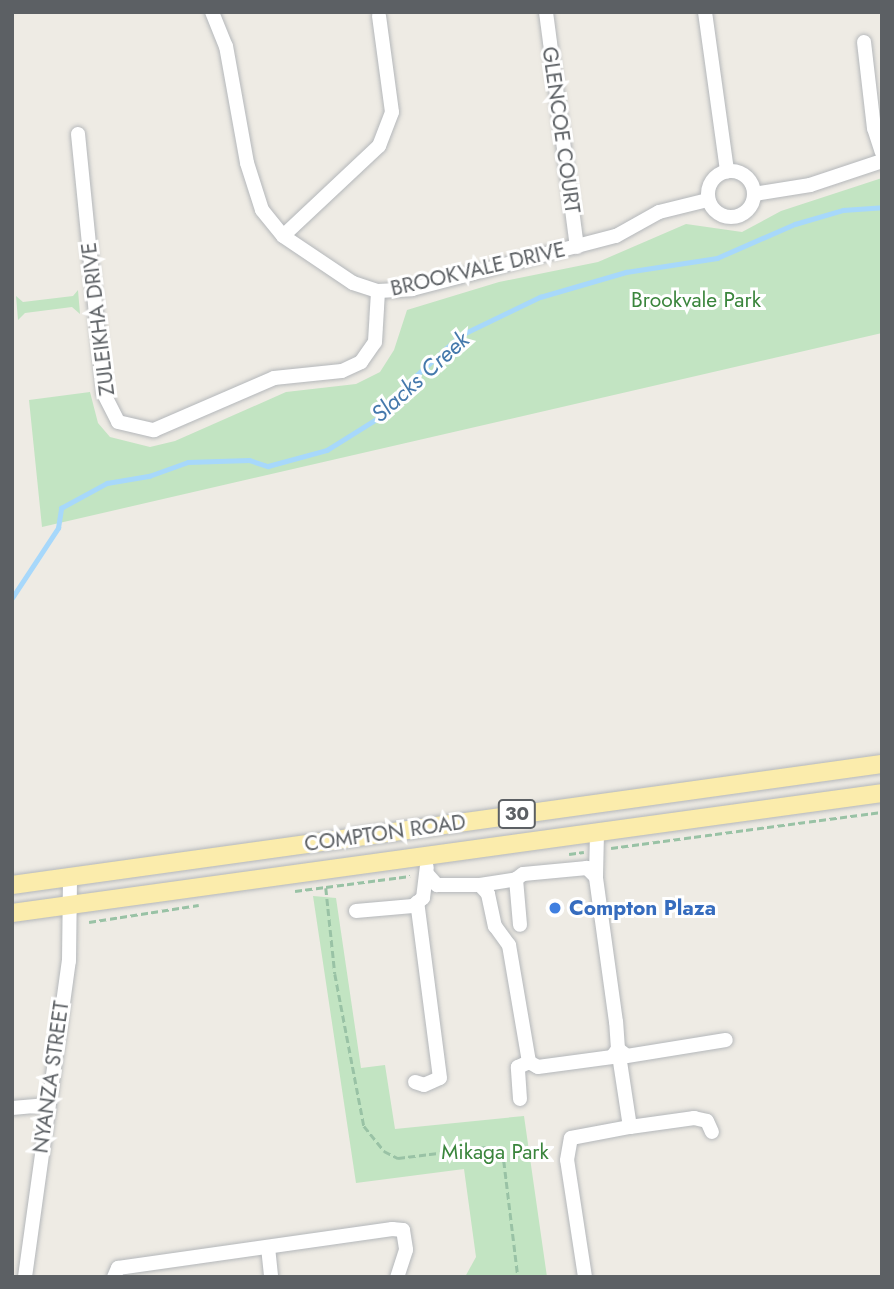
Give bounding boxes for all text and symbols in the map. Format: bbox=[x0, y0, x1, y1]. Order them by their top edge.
street label: GLENCOE COURT bbox=[537, 45, 585, 215]
street label: BROOKVALE DRIVE bbox=[388, 237, 568, 301]
street label: ZULEIKHA DRIVE bbox=[76, 241, 120, 397]
park label: Brookvale Park bbox=[631, 287, 761, 313]
water label: Slacks Creek bbox=[365, 326, 475, 428]
road number: 30 bbox=[498, 799, 536, 830]
street label: COMPTON ROAD bbox=[303, 809, 467, 857]
place label: Compton Plaza bbox=[569, 895, 716, 921]
marker: Compton Plaza bbox=[547, 900, 563, 916]
street label: NYANZA STREET bbox=[28, 999, 74, 1155]
park label: Mikaga Park bbox=[441, 1139, 549, 1165]

